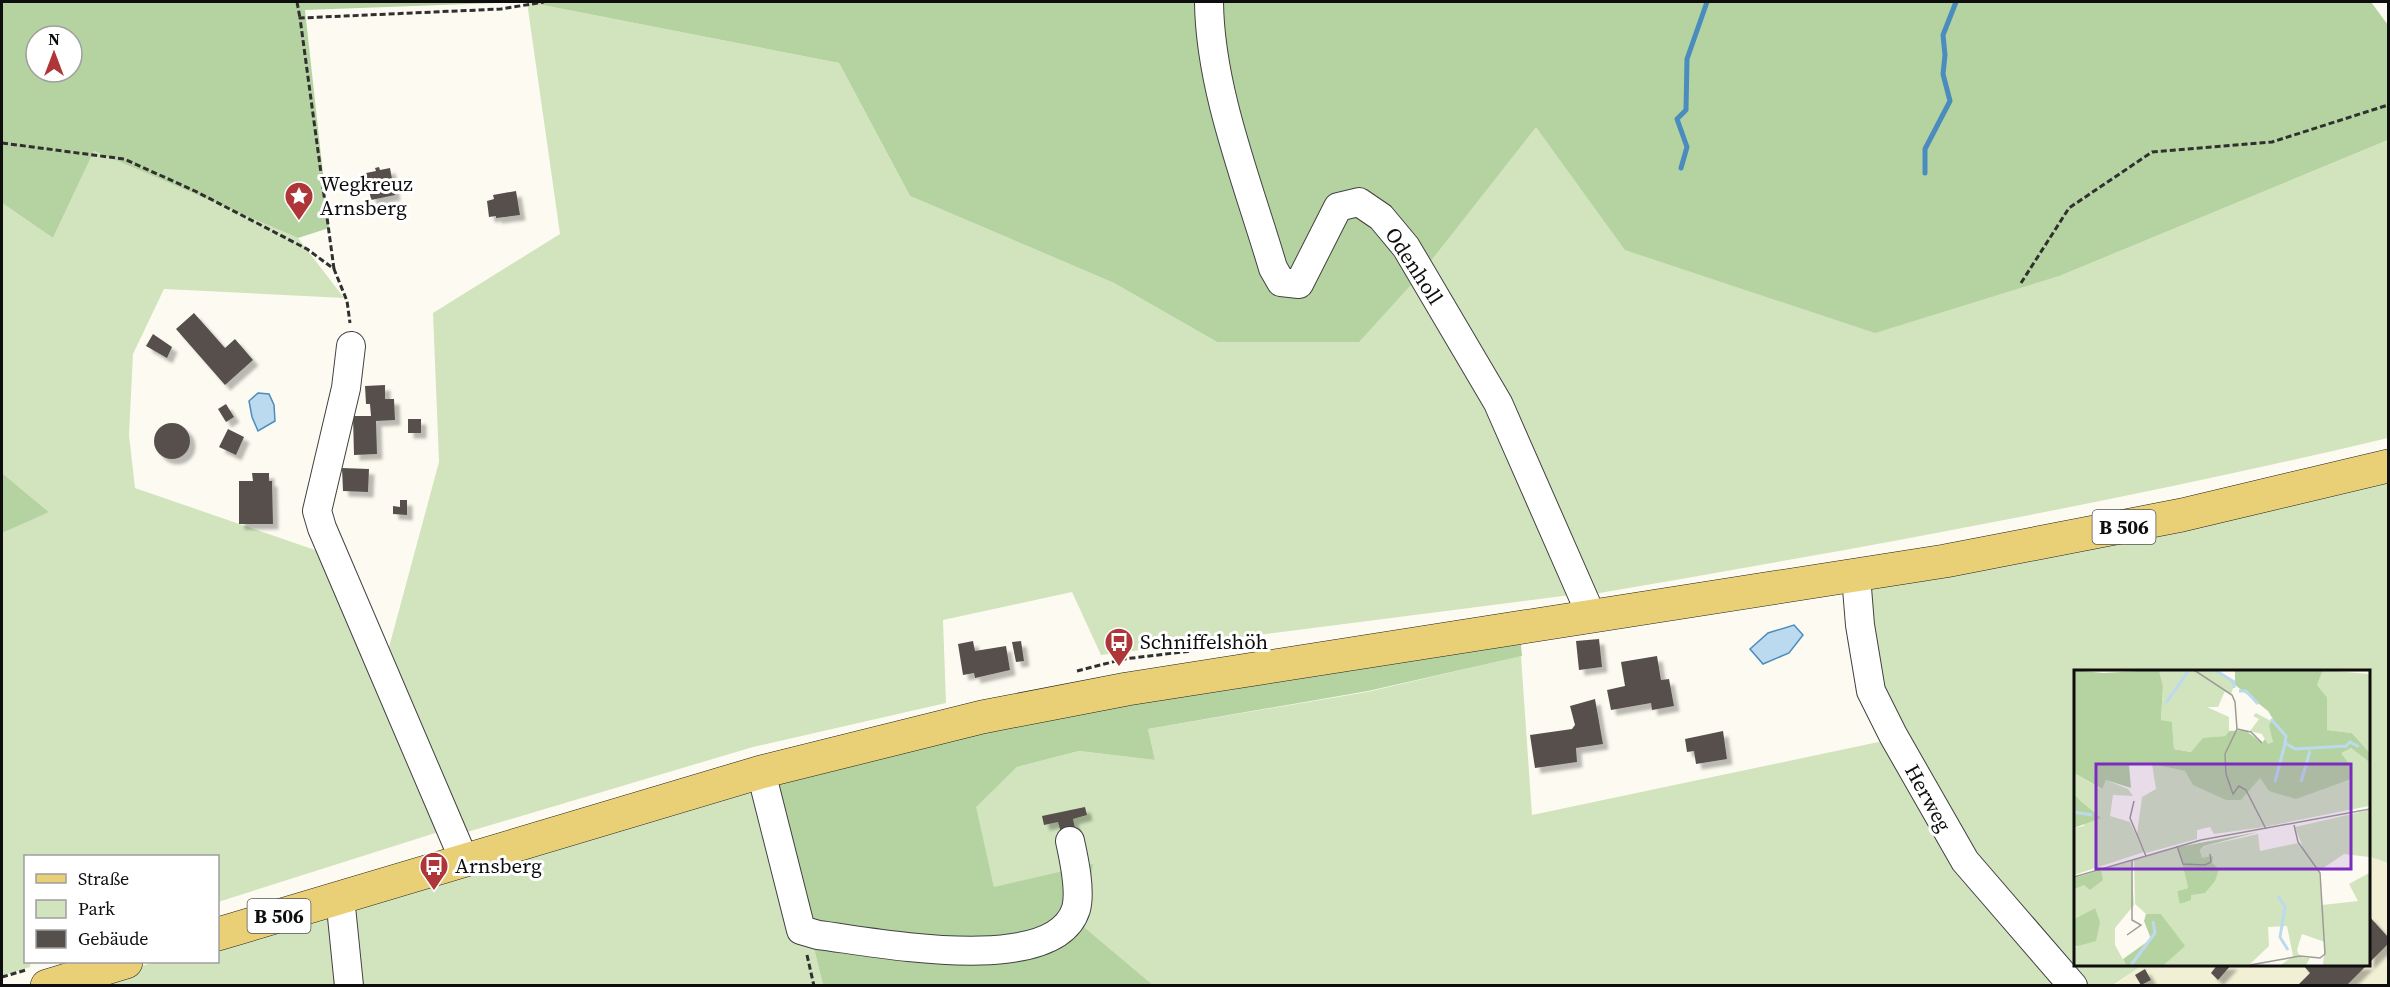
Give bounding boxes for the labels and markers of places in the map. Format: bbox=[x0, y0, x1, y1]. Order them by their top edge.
place label: Wegkreuz Arnsberg bbox=[320, 169, 413, 222]
place icon: Wegkreuz Arnsberg bbox=[283, 180, 315, 222]
bus stop icon: Schniffelshöh bbox=[1103, 626, 1135, 668]
place label: Schniffelshöh bbox=[1140, 627, 1268, 656]
bus stop icon: Arnsberg bbox=[418, 850, 450, 892]
place label: Arnsberg bbox=[455, 851, 542, 880]

